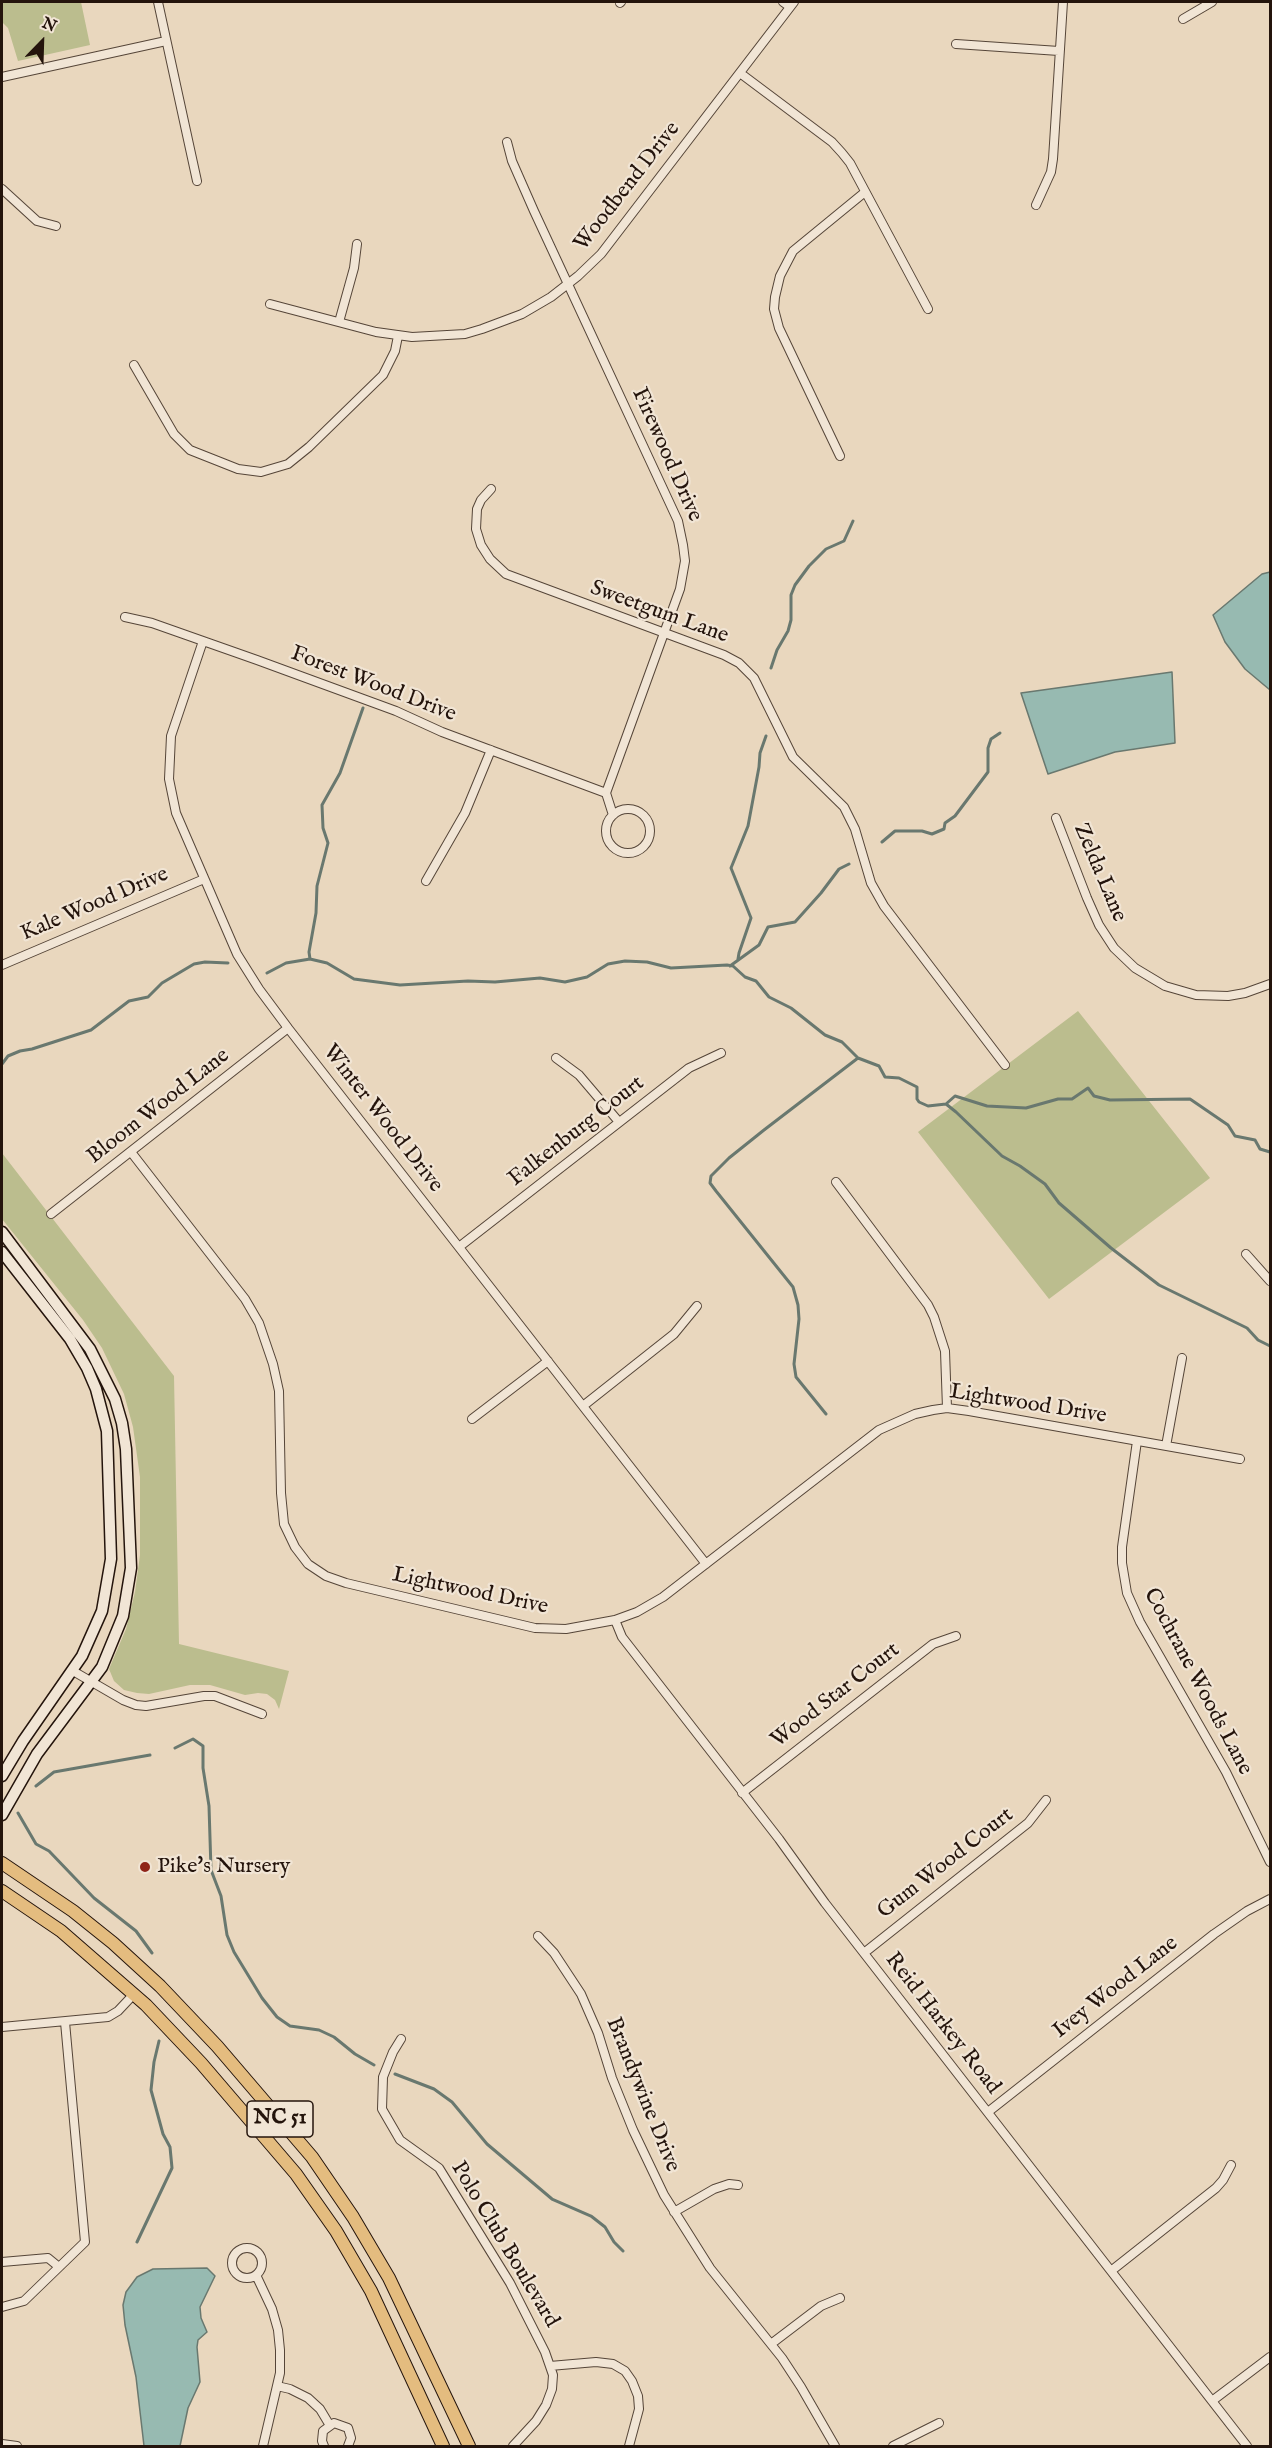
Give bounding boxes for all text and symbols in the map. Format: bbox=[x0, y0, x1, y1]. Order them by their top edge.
north arrow bbox=[12, 12, 72, 72]
text: N bbox=[39, 14, 59, 37]
street label: Woodbend Drive bbox=[569, 117, 687, 257]
street label: Firewood Drive bbox=[625, 384, 707, 526]
street label: Sweetgum Lane bbox=[586, 576, 732, 650]
street label: Forest Wood Drive bbox=[287, 641, 459, 729]
street label: Zelda Lane bbox=[1066, 820, 1132, 926]
street label: Kale Wood Drive bbox=[17, 862, 173, 948]
street label: Winter Wood Drive bbox=[316, 1040, 448, 1198]
street label: Bloom Wood Lane bbox=[83, 1043, 235, 1171]
street label: Falkenburg Court bbox=[504, 1071, 650, 1193]
street label: Lightwood Drive bbox=[948, 1380, 1108, 1430]
street label: Lightwood Drive bbox=[390, 1563, 550, 1621]
street label: Cochrane Woods Lane bbox=[1137, 1584, 1257, 1780]
street label: Wood Star Court bbox=[766, 1638, 906, 1754]
street label: Gum Wood Court bbox=[873, 1803, 1019, 1925]
place label: Pike's Nursery bbox=[157, 1854, 290, 1880]
marker: Pike's Nursery bbox=[138, 1860, 152, 1874]
street label: Ivey Wood Lane bbox=[1048, 1931, 1184, 2045]
street label: Reid Harkey Road bbox=[878, 1948, 1006, 2100]
street label: Brandywine Drive bbox=[599, 2014, 685, 2176]
road number: NC 51 bbox=[247, 2101, 313, 2137]
street label: Polo Club Boulevard bbox=[444, 2157, 564, 2333]

